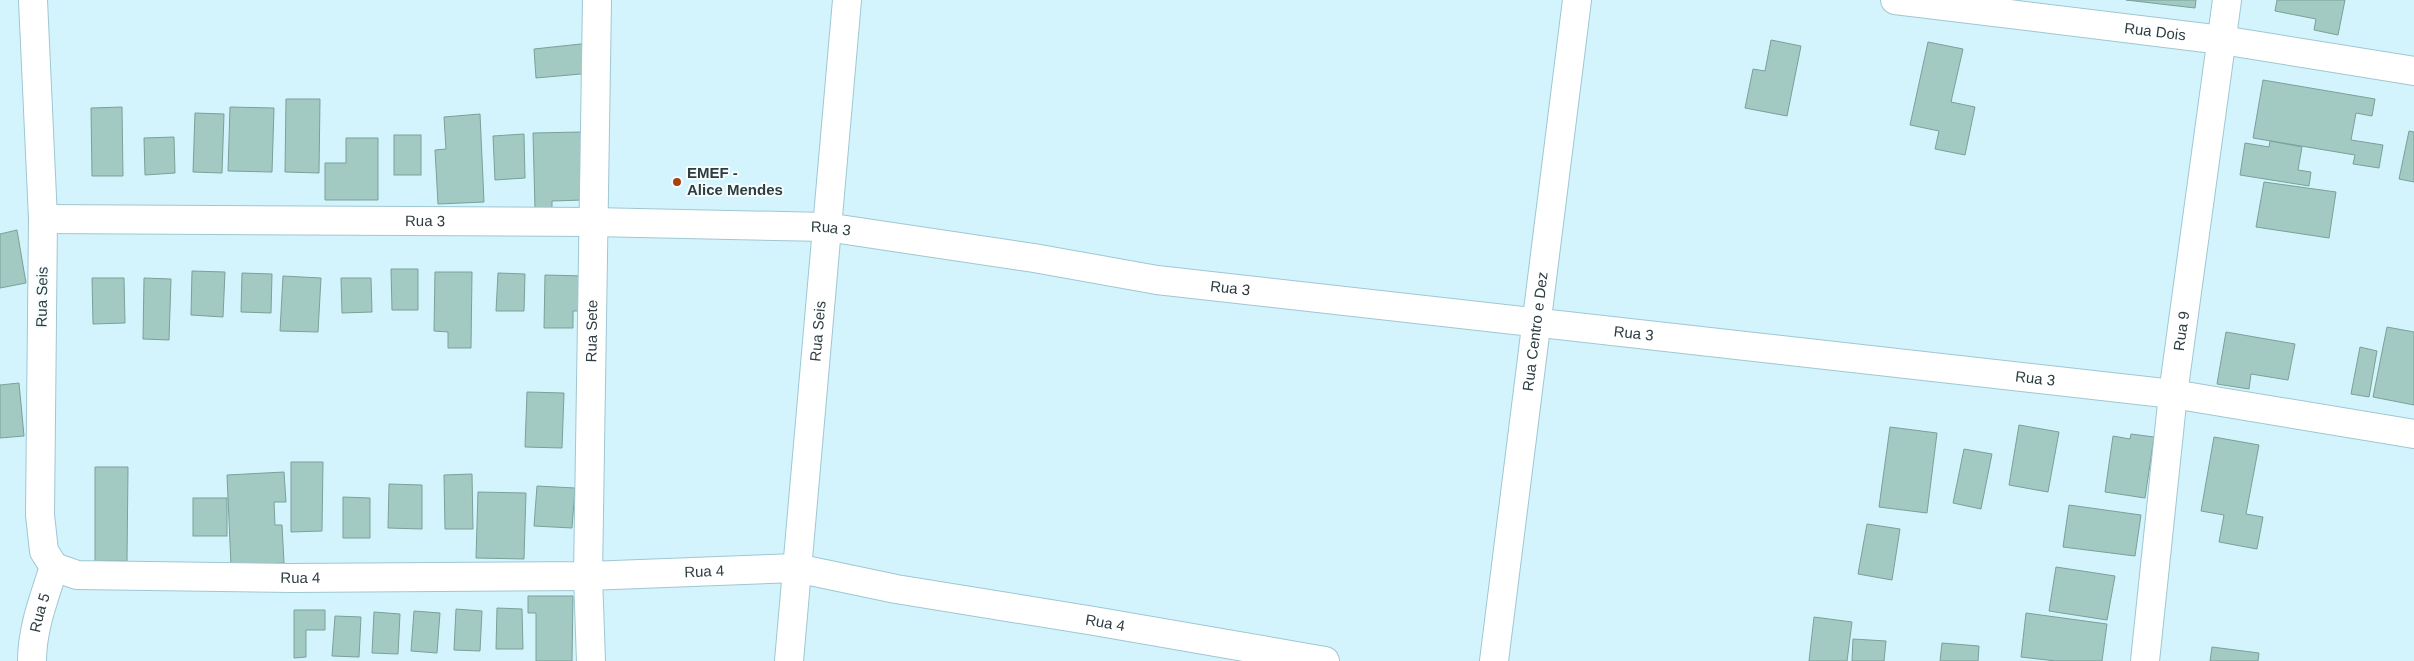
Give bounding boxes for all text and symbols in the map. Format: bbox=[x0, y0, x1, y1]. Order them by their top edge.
street label: Rua Dois bbox=[2123, 19, 2187, 44]
place label: EMEF - Alice Mendes bbox=[687, 164, 783, 198]
marker: EMEF - Alice Mendes bbox=[671, 176, 683, 188]
street label: Rua 3 bbox=[405, 212, 445, 229]
street label: Rua 3 bbox=[811, 218, 852, 239]
street label: Rua Seis bbox=[32, 266, 51, 328]
street label: Rua Centro e Dez bbox=[1519, 271, 1551, 392]
street label: Rua 3 bbox=[1209, 277, 1251, 298]
street label: Rua Sete bbox=[582, 300, 600, 362]
street label: Rua Seis bbox=[806, 300, 829, 362]
street label: Rua 9 bbox=[2170, 310, 2192, 352]
street label: Rua 3 bbox=[1613, 322, 1655, 344]
street label: Rua 3 bbox=[2014, 367, 2056, 389]
street label: Rua 4 bbox=[684, 562, 725, 580]
street label: Rua 4 bbox=[280, 569, 320, 586]
street label: Rua 5 bbox=[26, 591, 53, 634]
street label: Rua 4 bbox=[1084, 611, 1126, 634]

